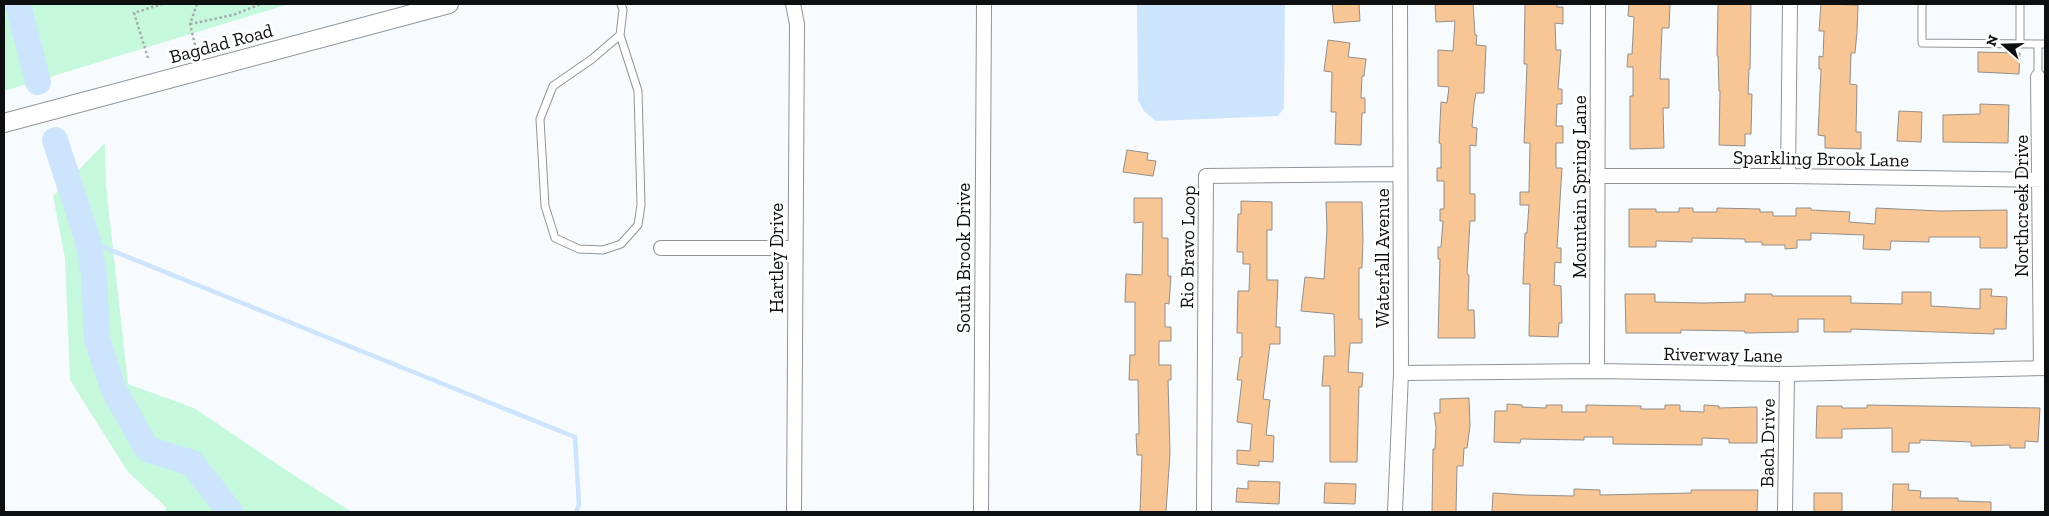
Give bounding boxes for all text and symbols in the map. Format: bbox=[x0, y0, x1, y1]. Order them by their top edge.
street label: Bagdad Road bbox=[167, 18, 276, 68]
north arrow bbox=[1979, 20, 2029, 70]
text: N bbox=[1982, 32, 2002, 49]
street label: Mountain Spring Lane bbox=[1568, 95, 1591, 279]
street label: Northcreek Drive bbox=[2010, 135, 2033, 277]
street label: Sparkling Brook Lane bbox=[1733, 145, 1909, 172]
street label: South Brook Drive bbox=[952, 183, 975, 333]
street label: Rio Bravo Loop bbox=[1175, 185, 1200, 309]
street label: Waterfall Avenue bbox=[1371, 188, 1394, 328]
street label: Hartley Drive bbox=[765, 203, 788, 313]
street label: Riverway Lane bbox=[1663, 342, 1783, 367]
street label: Bach Drive bbox=[1755, 398, 1780, 488]

